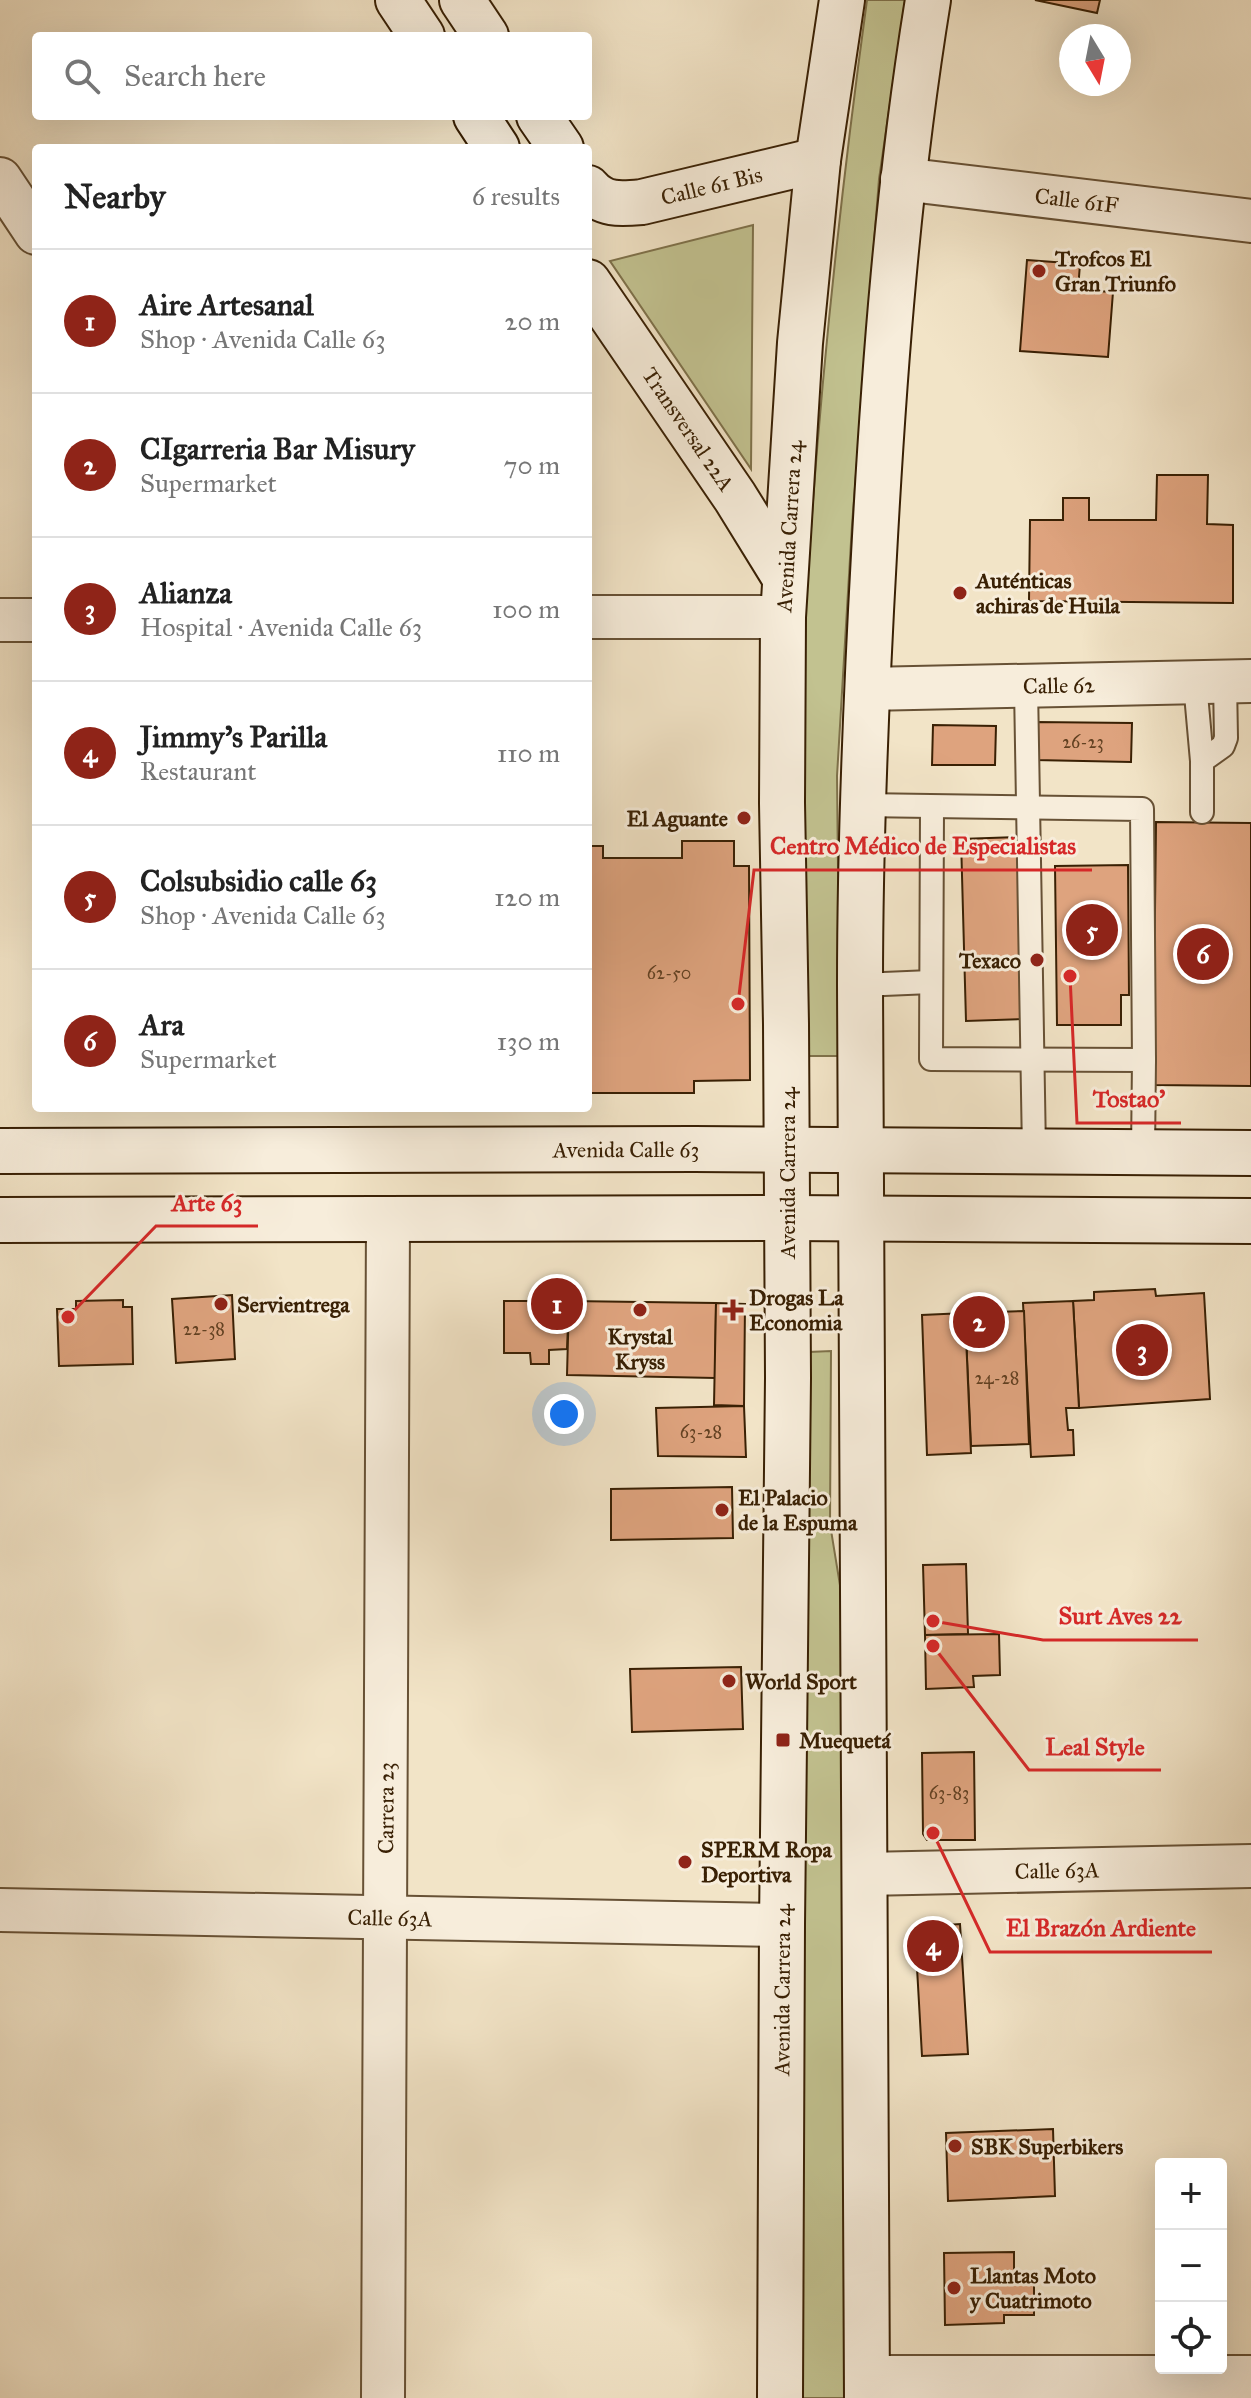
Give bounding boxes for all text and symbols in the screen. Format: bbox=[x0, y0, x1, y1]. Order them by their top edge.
north arrow bbox=[1059, 24, 1131, 96]
search box bbox=[32, 32, 592, 120]
icon: search bbox=[60, 54, 104, 98]
text: Search here bbox=[124, 58, 266, 94]
street label: Calle 61 Bis bbox=[658, 161, 765, 211]
text: Nearby bbox=[64, 176, 166, 217]
text: 6 results bbox=[472, 180, 560, 212]
street label: Calle 61F bbox=[1033, 182, 1120, 219]
place label: Trofcos El Gran Triunfo bbox=[1054, 245, 1176, 297]
marker: Trofcos El Gran Triunfo bbox=[1030, 262, 1048, 280]
text: Aire Artesanal bbox=[140, 287, 314, 323]
text: 1 bbox=[85, 305, 95, 337]
text: 20 m bbox=[505, 305, 560, 337]
text: Shop · Avenida Calle 63 bbox=[140, 323, 386, 355]
street label: Transversal 22A bbox=[636, 362, 740, 497]
text: CIgarreria Bar Misury bbox=[140, 431, 415, 467]
street label: Avenida Carrera 24 bbox=[770, 439, 808, 614]
text: 2 bbox=[84, 449, 96, 481]
text: 70 m bbox=[504, 449, 560, 481]
text: Supermarket bbox=[140, 467, 277, 499]
place label: Auténticas achiras de Huila bbox=[974, 567, 1121, 619]
text: Alianza bbox=[140, 575, 232, 611]
marker: Auténticas achiras de Huila bbox=[951, 584, 969, 602]
text: 3 bbox=[85, 593, 95, 625]
text: 100 m bbox=[492, 593, 560, 625]
text: Hospital · Avenida Calle 63 bbox=[140, 611, 422, 643]
street label: Calle 62 bbox=[1023, 671, 1095, 700]
text: Jimmy's Parilla bbox=[140, 719, 327, 755]
house number: 26-23 bbox=[1062, 731, 1104, 753]
text: 4 bbox=[83, 737, 97, 769]
text: 110 m bbox=[497, 737, 560, 769]
text: Restaurant bbox=[140, 755, 256, 787]
place label: El Aguante bbox=[626, 805, 728, 832]
marker: El Aguante bbox=[735, 809, 753, 827]
callout: Centro Médico de Especialistas bbox=[754, 822, 1092, 870]
text: Centro Médico de Especialistas bbox=[770, 831, 1076, 861]
text: Colsubsidio calle 63 bbox=[140, 863, 377, 899]
text: 5 bbox=[84, 881, 96, 913]
text: 120 m bbox=[494, 881, 560, 913]
text: Shop · Avenida Calle 63 bbox=[140, 899, 386, 931]
pin: 5 bbox=[1066, 900, 1118, 960]
pin: 6 bbox=[1177, 924, 1229, 984]
place label: Texaco bbox=[958, 947, 1021, 974]
marker: Texaco bbox=[1028, 951, 1046, 969]
house number: 62-50 bbox=[647, 962, 691, 984]
text: Ara bbox=[140, 1007, 184, 1043]
text: 6 bbox=[83, 1025, 97, 1057]
text: 130 m bbox=[497, 1025, 560, 1057]
text: Supermarket bbox=[140, 1043, 277, 1075]
callout: Tostao’ bbox=[1077, 1075, 1181, 1123]
text: Tostao’ bbox=[1092, 1084, 1165, 1114]
street label: Avenida Carrera 24 bbox=[774, 1087, 801, 1260]
street label: Avenida Calle 63 bbox=[552, 1136, 699, 1163]
callout: Arte 63 bbox=[156, 1178, 258, 1226]
text: Arte 63 bbox=[170, 1188, 242, 1218]
pin: 1 bbox=[531, 1274, 583, 1334]
place label: Drogas La Economia bbox=[749, 1284, 844, 1336]
place label: Servientrega bbox=[237, 1291, 350, 1318]
pin: 2 bbox=[953, 1292, 1005, 1352]
marker: Servientrega bbox=[212, 1295, 230, 1313]
marker: Krystal Kryss bbox=[631, 1301, 649, 1319]
marker: Drogas La Economia bbox=[724, 1301, 742, 1319]
house number: 22-38 bbox=[183, 1318, 225, 1340]
pin: 3 bbox=[1116, 1320, 1168, 1380]
place label: Krystal Kryss bbox=[607, 1323, 674, 1375]
house number: 24-28 bbox=[975, 1367, 1019, 1389]
your location bbox=[544, 1394, 584, 1434]
house number: 63-28 bbox=[680, 1421, 722, 1443]
place label: El Palacio de la Espuma bbox=[738, 1484, 858, 1536]
marker: El Palacio de la Espuma bbox=[713, 1501, 731, 1519]
callout: Surt Aves 22 bbox=[1043, 1592, 1198, 1640]
text: Surt Aves 22 bbox=[1058, 1601, 1183, 1631]
place label: World Sport bbox=[745, 1668, 857, 1695]
marker: World Sport bbox=[720, 1672, 738, 1690]
callout: Leal Style bbox=[1029, 1722, 1161, 1770]
place label: Muequetá bbox=[799, 1727, 892, 1754]
marker: Muequetá bbox=[774, 1731, 792, 1749]
text: Leal Style bbox=[1045, 1732, 1145, 1762]
street label: Carrera 23 bbox=[372, 1762, 400, 1854]
house number: 63-83 bbox=[929, 1782, 969, 1804]
place label: SPERM Ropa Deportiva bbox=[701, 1836, 832, 1888]
marker: SPERM Ropa Deportiva bbox=[676, 1853, 694, 1871]
street label: Calle 63A bbox=[1014, 1856, 1100, 1885]
street label: Avenida Carrera 24 bbox=[768, 1903, 796, 2077]
street label: Calle 63A bbox=[347, 1904, 433, 1932]
callout: El Brazón Ardiente bbox=[990, 1904, 1212, 1952]
text: El Brazón Ardiente bbox=[1006, 1913, 1196, 1943]
pin: 4 bbox=[907, 1916, 959, 1976]
place label: SBK Superbikers bbox=[971, 2133, 1123, 2160]
marker: SBK Superbikers bbox=[946, 2137, 964, 2155]
map controls bbox=[1155, 2158, 1227, 2374]
button: + bbox=[1155, 2158, 1227, 2230]
button: − bbox=[1155, 2230, 1227, 2302]
place label: Llantas Moto y Cuatrimoto bbox=[969, 2262, 1096, 2314]
marker: Llantas Moto y Cuatrimoto bbox=[945, 2279, 963, 2297]
button: locate bbox=[1155, 2302, 1227, 2374]

